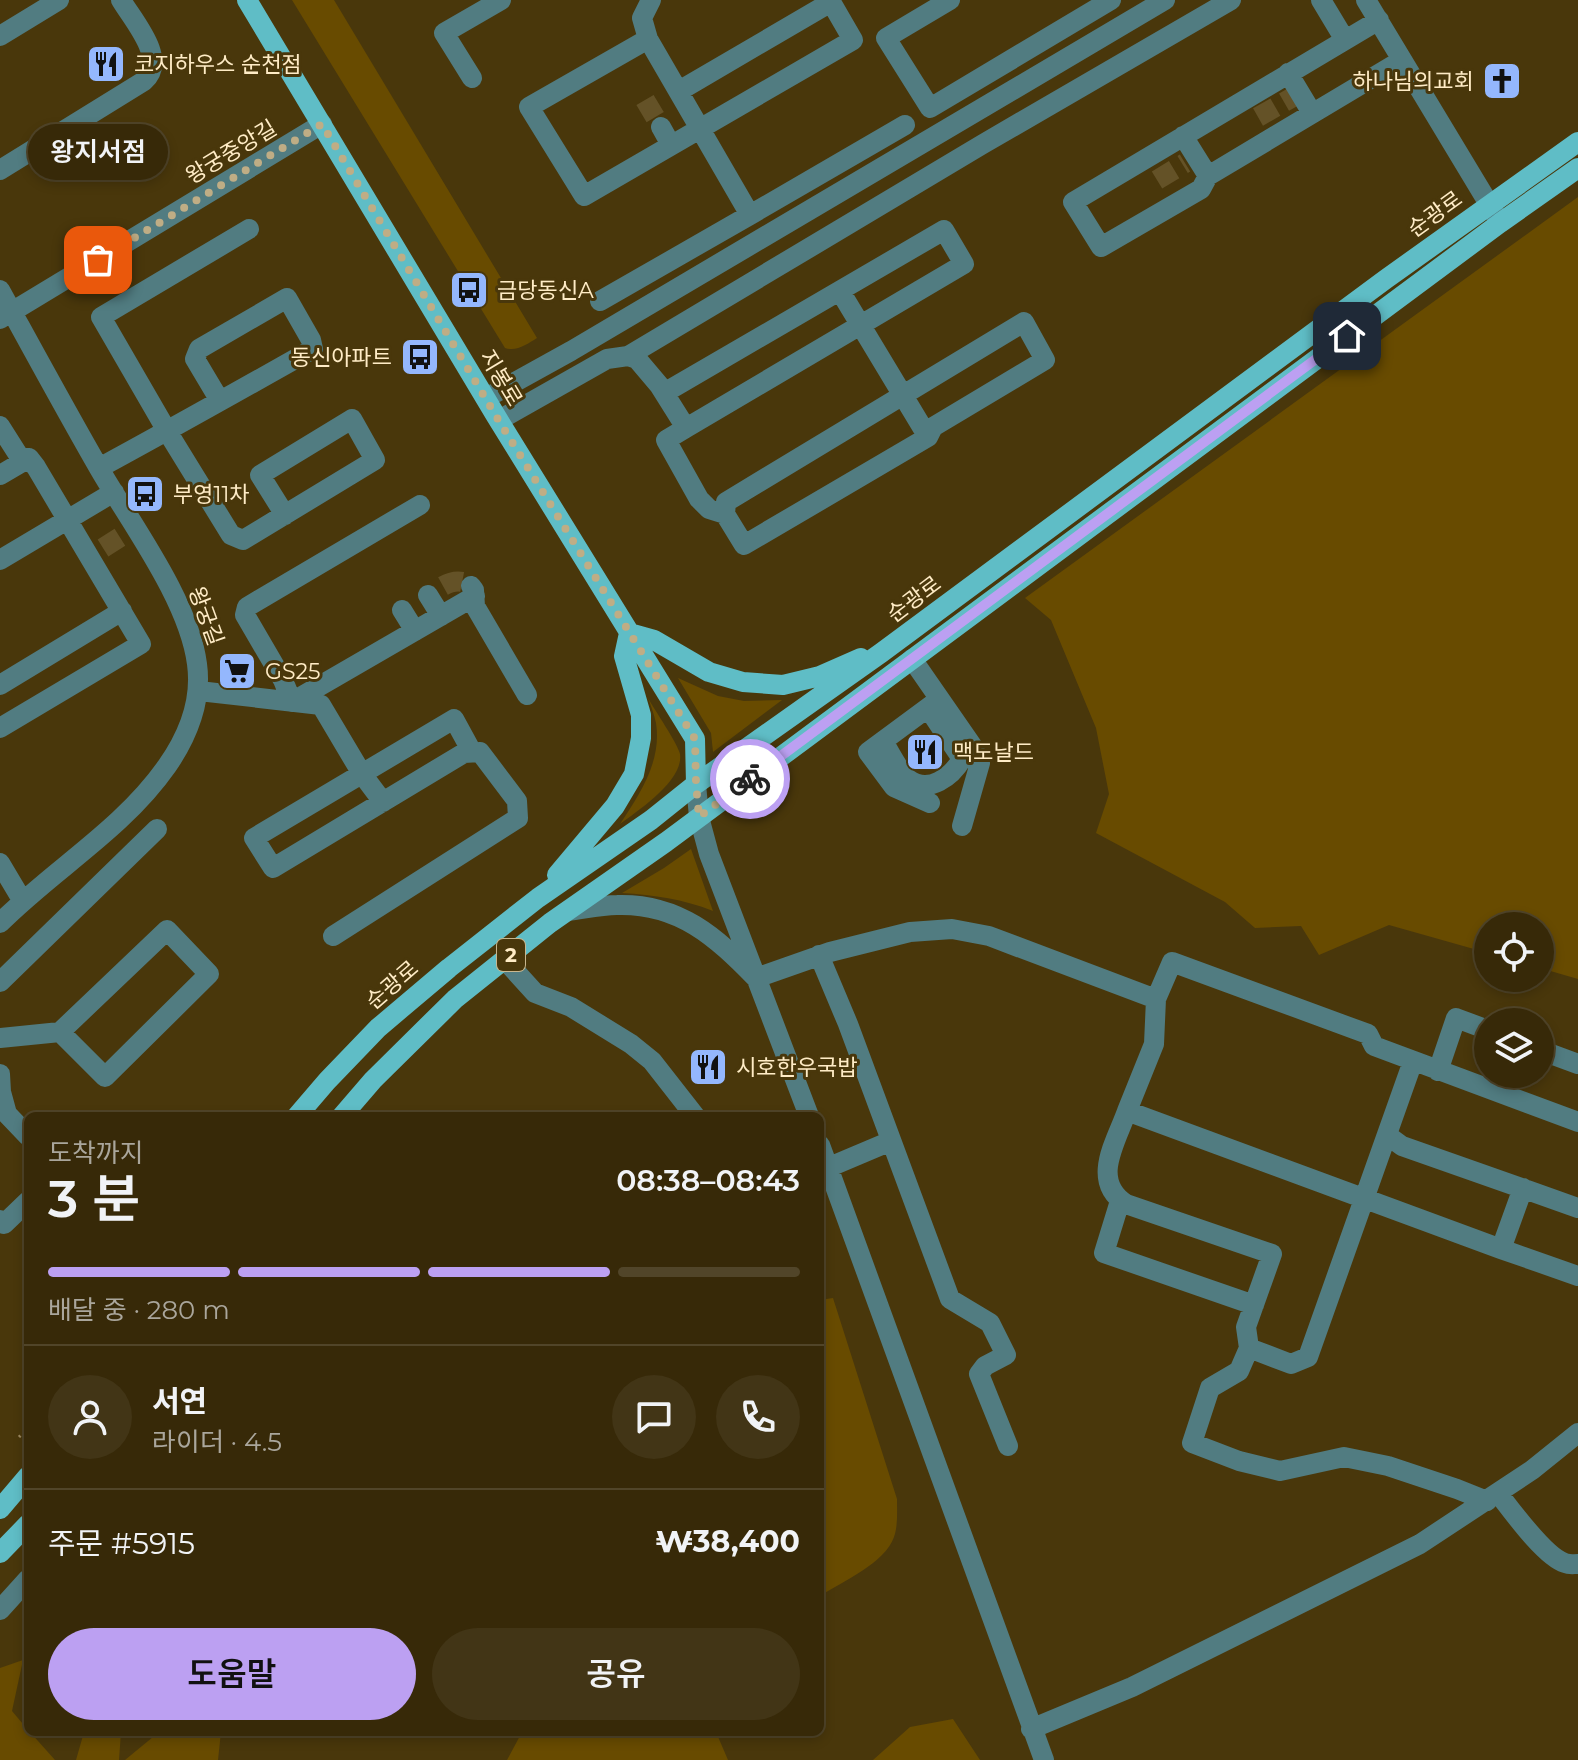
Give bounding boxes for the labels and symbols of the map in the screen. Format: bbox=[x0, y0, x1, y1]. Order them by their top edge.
restaurant icon: 코지하우스 순천점 bbox=[85, 43, 127, 85]
place label: 코지하우스 순천점 bbox=[134, 51, 302, 78]
church icon: 하나님의교회 bbox=[1481, 60, 1523, 102]
place label: 하나님의교회 bbox=[1353, 68, 1474, 95]
street label: 왕궁중앙길 bbox=[181, 114, 281, 190]
callout: 왕지서점 bbox=[28, 124, 168, 180]
street label: 순광로 bbox=[1402, 185, 1468, 243]
pin bbox=[64, 226, 132, 294]
bus stop icon: 금당동신A bbox=[448, 269, 490, 311]
place label: 금당동신A bbox=[497, 277, 594, 304]
pin bbox=[1313, 302, 1381, 370]
bus stop icon: 동신아파트 bbox=[399, 336, 441, 378]
place label: 동신아파트 bbox=[291, 344, 392, 371]
street label: 지봉로 bbox=[474, 345, 528, 411]
bus stop icon: 부영11차 bbox=[124, 473, 166, 515]
place label: 부영11차 bbox=[173, 481, 250, 508]
street label: 순광로 bbox=[882, 570, 946, 628]
street label: 왕궁길 bbox=[183, 583, 229, 649]
supermarket icon: GS25 bbox=[216, 650, 258, 692]
place label: GS25 bbox=[265, 658, 320, 685]
restaurant icon: 맥도날드 bbox=[904, 731, 946, 773]
courier bbox=[710, 739, 790, 819]
place label: 맥도날드 bbox=[953, 739, 1034, 766]
road number: 2 bbox=[497, 939, 525, 971]
street label: 순광로 bbox=[360, 955, 424, 1015]
restaurant icon: 시호한우국밥 bbox=[687, 1046, 729, 1088]
place label: 시호한우국밥 bbox=[736, 1054, 857, 1081]

